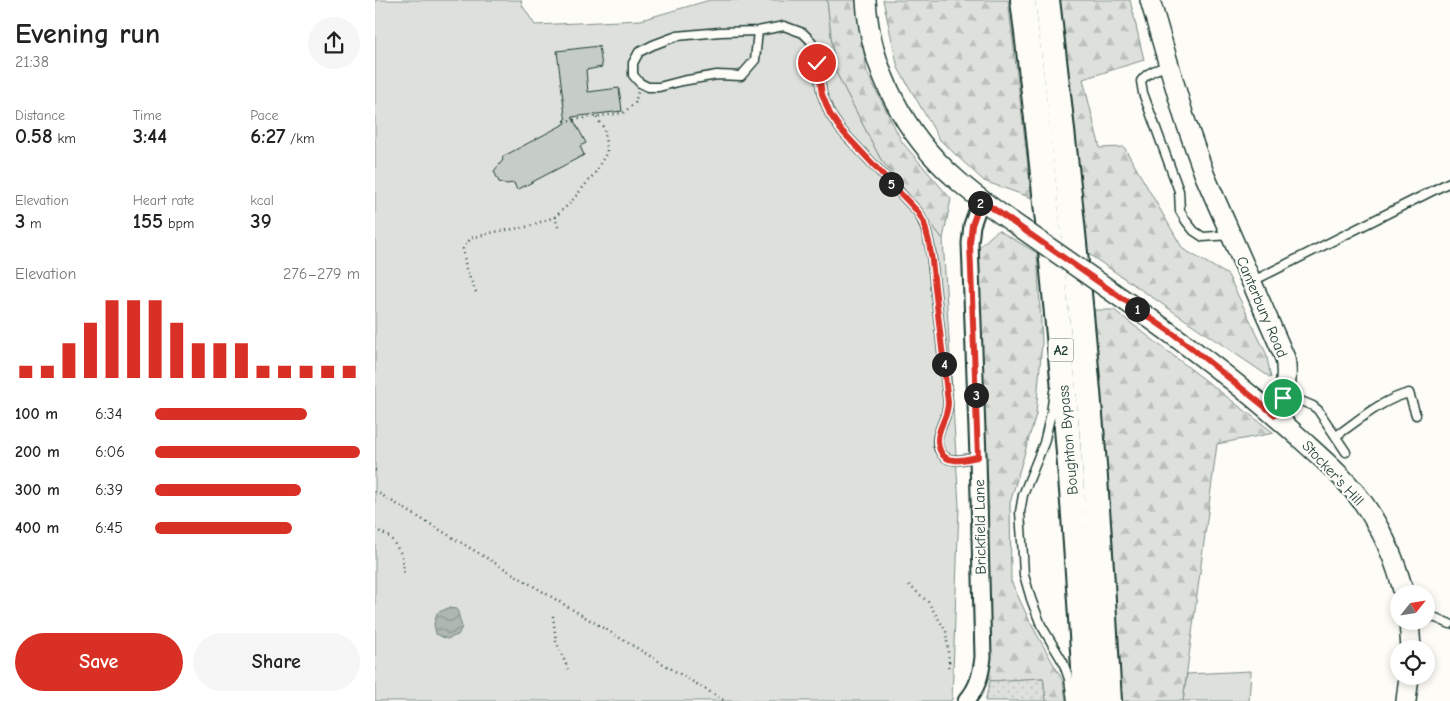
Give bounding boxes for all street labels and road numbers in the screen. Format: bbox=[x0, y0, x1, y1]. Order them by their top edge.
street label: Canterbury Road bbox=[1233, 254, 1291, 360]
road number: A2 bbox=[1049, 338, 1073, 362]
street label: Boughton Bypass bbox=[1054, 384, 1082, 496]
street label: Stocker's Hill bbox=[1298, 437, 1368, 509]
street label: Brickfield Lane bbox=[970, 479, 990, 575]

